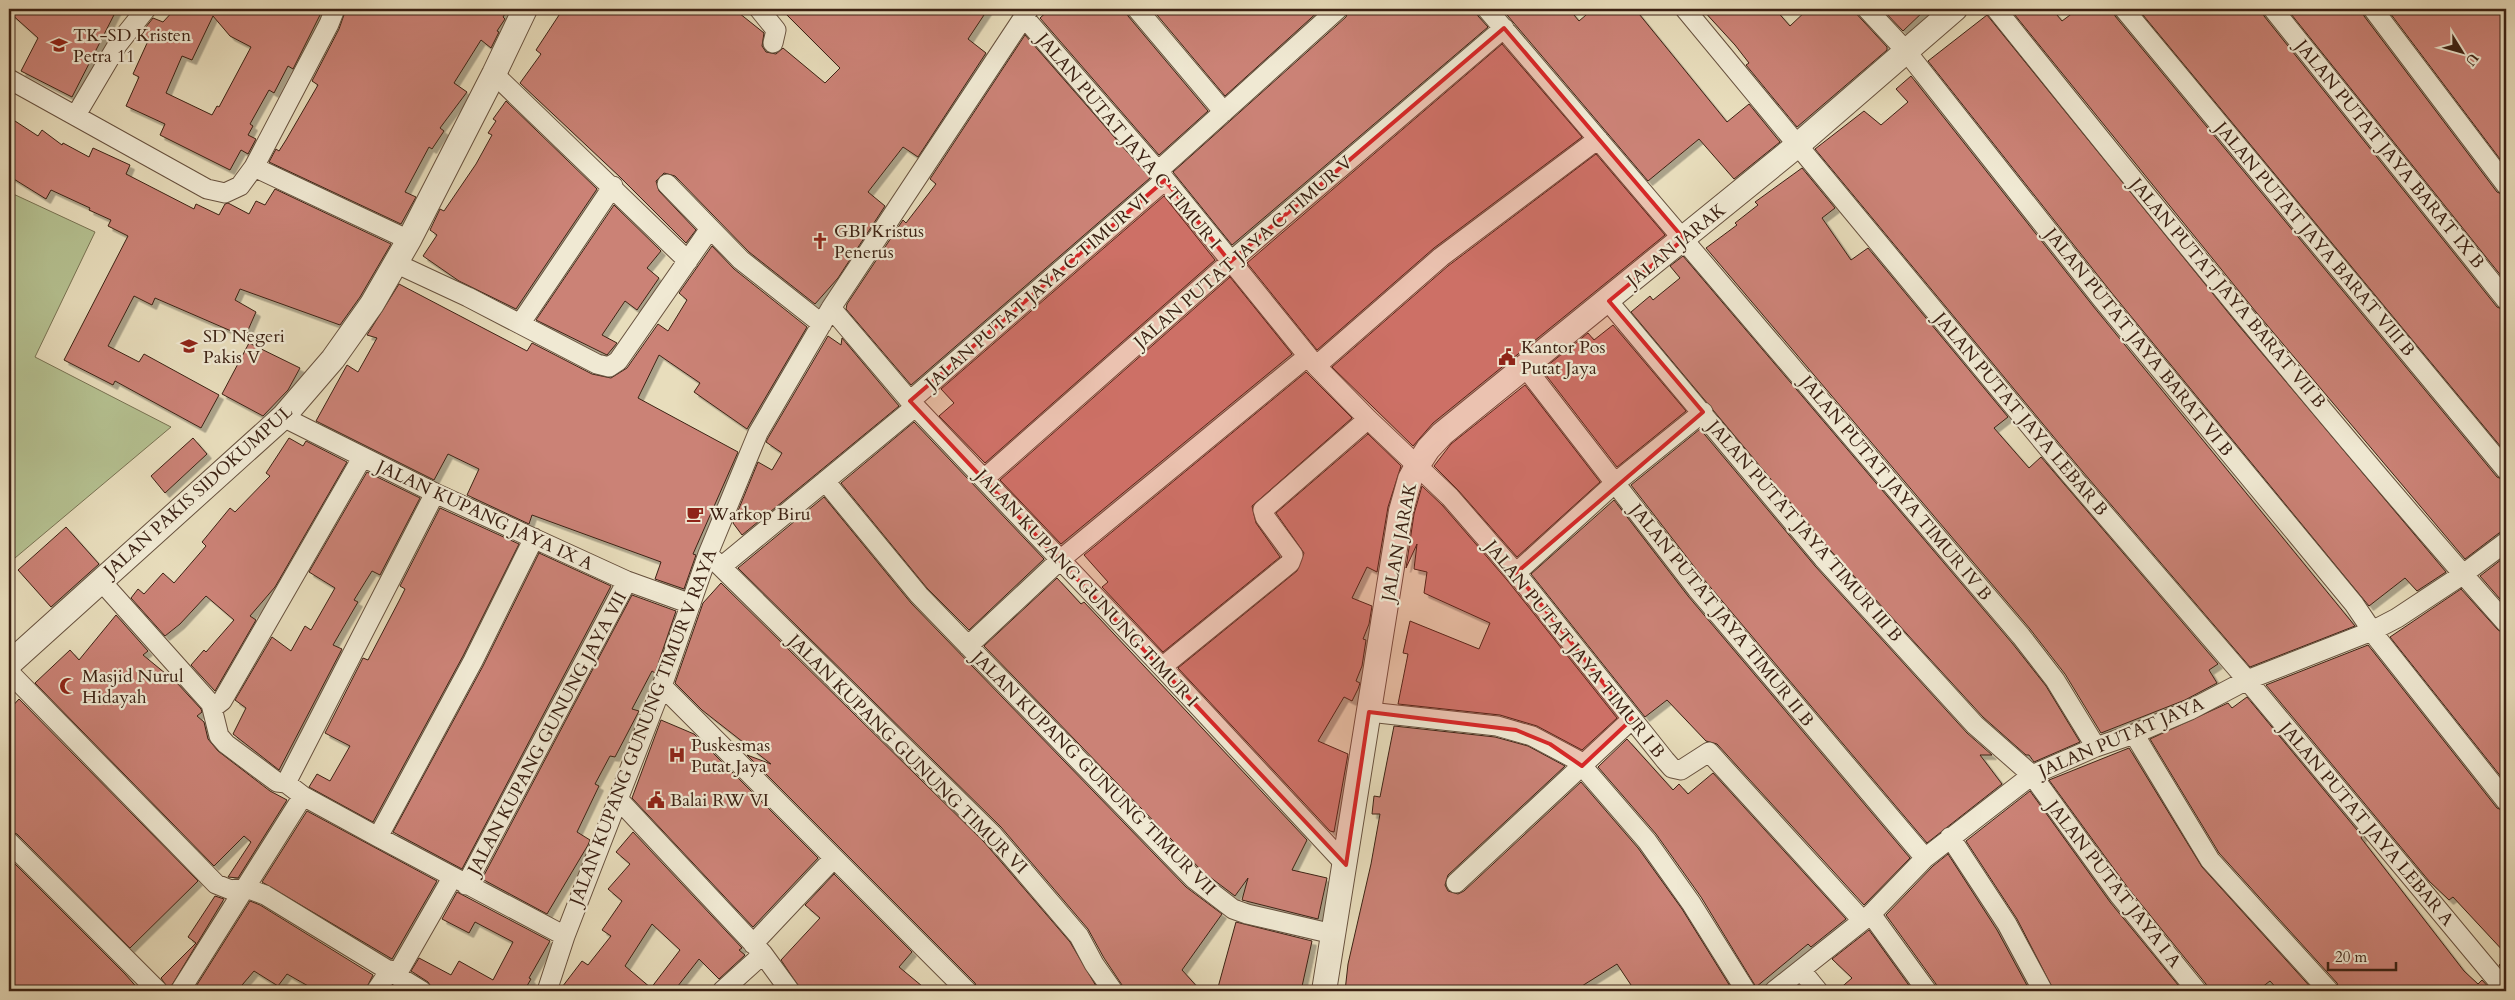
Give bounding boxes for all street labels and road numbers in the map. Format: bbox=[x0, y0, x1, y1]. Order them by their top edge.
street label: JALAN PUTAT JAYA C TIMUR I bbox=[1029, 26, 1227, 255]
street label: JALAN PUTAT JAYA BARAT IX B bbox=[2291, 35, 2489, 273]
street label: JALAN PUTAT JAYA BARAT VIII B bbox=[2207, 114, 2420, 362]
street label: JALAN PUTAT JAYA C TIMUR V bbox=[1126, 150, 1359, 356]
street label: JALAN PUTAT JAYA BARAT VII B bbox=[2122, 171, 2331, 414]
street label: JALAN PUTAT JAYA C TIMUR VI bbox=[918, 187, 1154, 397]
street label: JALAN JARAK bbox=[1619, 197, 1731, 295]
street label: JALAN PUTAT JAYA BARAT VI B bbox=[2037, 221, 2239, 462]
street label: JALAN PUTAT JAYA LEBAR B bbox=[1926, 305, 2113, 521]
street label: JALAN PUTAT JAYA TIMUR IV B bbox=[1792, 368, 1997, 606]
street label: JALAN PAKIS SIDOKUMPUL bbox=[96, 400, 298, 585]
street label: JALAN PUTAT JAYA TIMUR III B bbox=[1699, 413, 1908, 647]
street label: JALAN KUPANG JAYA IX A bbox=[370, 453, 597, 577]
street label: JALAN KUPANG GUNUNG TIMUR I bbox=[967, 462, 1204, 713]
street label: JALAN JARAK bbox=[1375, 480, 1423, 606]
street label: JALAN PUTAT JAYA TIMUR II B bbox=[1622, 496, 1819, 732]
street label: JALAN PUTAT JAYA TIMUR I B bbox=[1477, 533, 1670, 764]
street label: JALAN KUPANG GUNUNG TIMUR V RAYA bbox=[563, 545, 723, 912]
street label: JALAN KUPANG GUNUNG JAYA VII bbox=[460, 587, 633, 882]
street label: JALAN KUPANG GUNUNG TIMUR VI bbox=[780, 627, 1033, 880]
street label: JALAN KUPANG GUNUNG TIMUR VII bbox=[964, 644, 1221, 901]
street label: JALAN PUTAT JAYA bbox=[2032, 691, 2208, 785]
street label: JALAN PUTAT JAYA LEBAR A bbox=[2272, 715, 2460, 932]
street label: JALAN PUTAT JAYA I A bbox=[2039, 793, 2187, 973]

